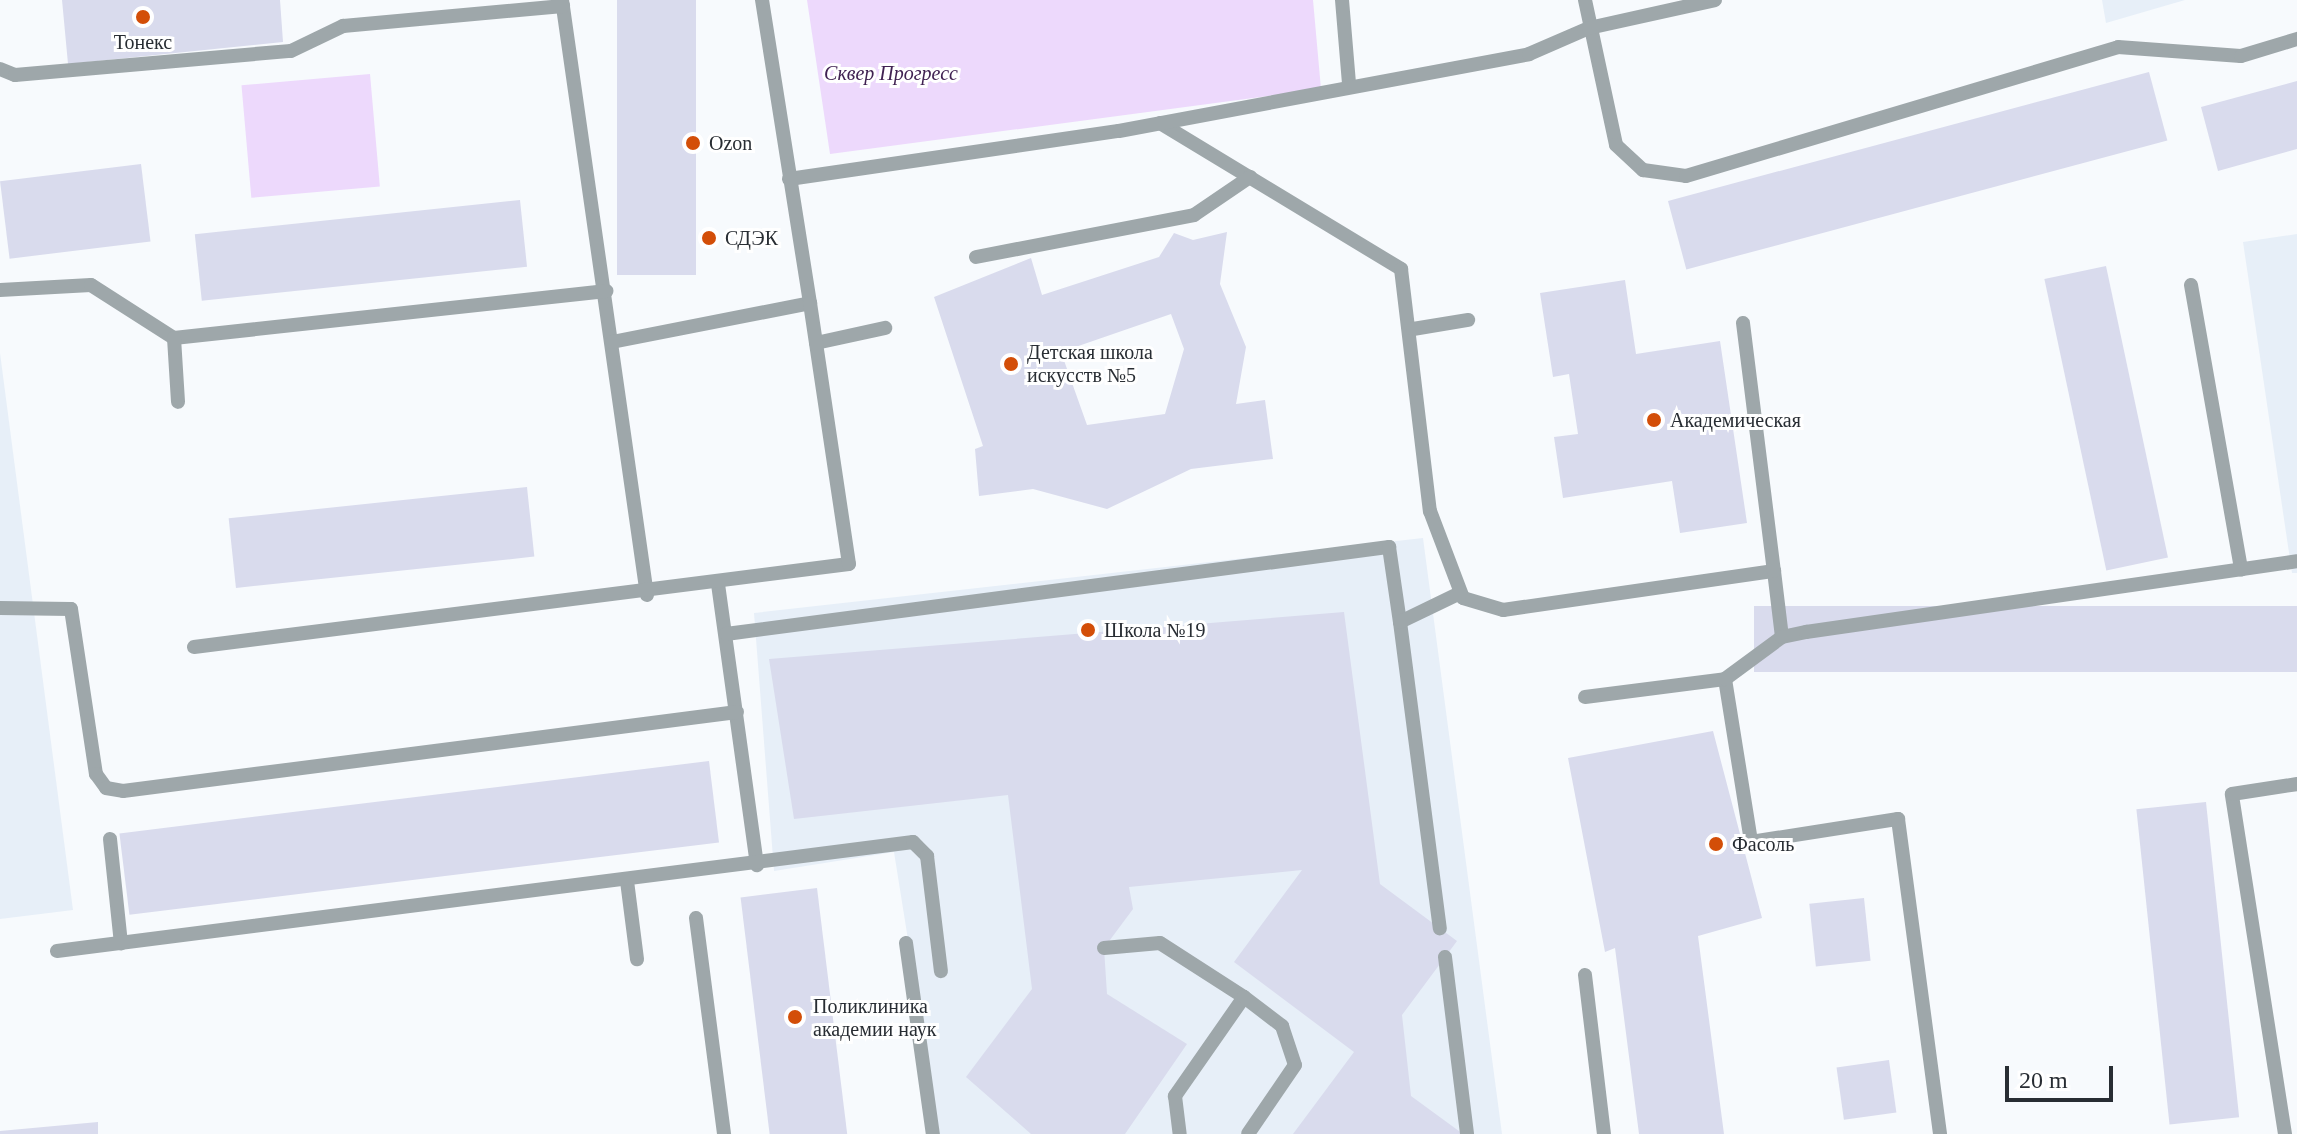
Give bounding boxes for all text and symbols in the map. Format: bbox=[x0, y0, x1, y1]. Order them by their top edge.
marker: Тонекс bbox=[134, 8, 152, 26]
place label: Тонекс bbox=[114, 30, 172, 54]
park label: Сквер Прогресс bbox=[824, 61, 958, 85]
place label: Ozon bbox=[709, 131, 752, 155]
marker: Ozon bbox=[684, 134, 702, 152]
place label: СДЭК bbox=[725, 226, 778, 250]
marker: СДЭК bbox=[700, 229, 718, 247]
place label: Детская школа искусств №5 bbox=[1027, 340, 1153, 387]
marker: Детская школа искусств №5 bbox=[1002, 355, 1020, 373]
place label: Академическая bbox=[1670, 408, 1801, 432]
marker: Академическая bbox=[1645, 411, 1663, 429]
place label: Школа №19 bbox=[1104, 618, 1206, 642]
marker: Школа №19 bbox=[1079, 621, 1097, 639]
place label: Фасоль bbox=[1732, 832, 1794, 856]
marker: Фасоль bbox=[1707, 835, 1725, 853]
place label: Поликлиника академии наук bbox=[813, 994, 937, 1041]
marker: Поликлиника академии наук bbox=[784, 1006, 806, 1028]
scale bar bbox=[2009, 1050, 2117, 1100]
text: 20 m bbox=[2019, 1067, 2068, 1093]

